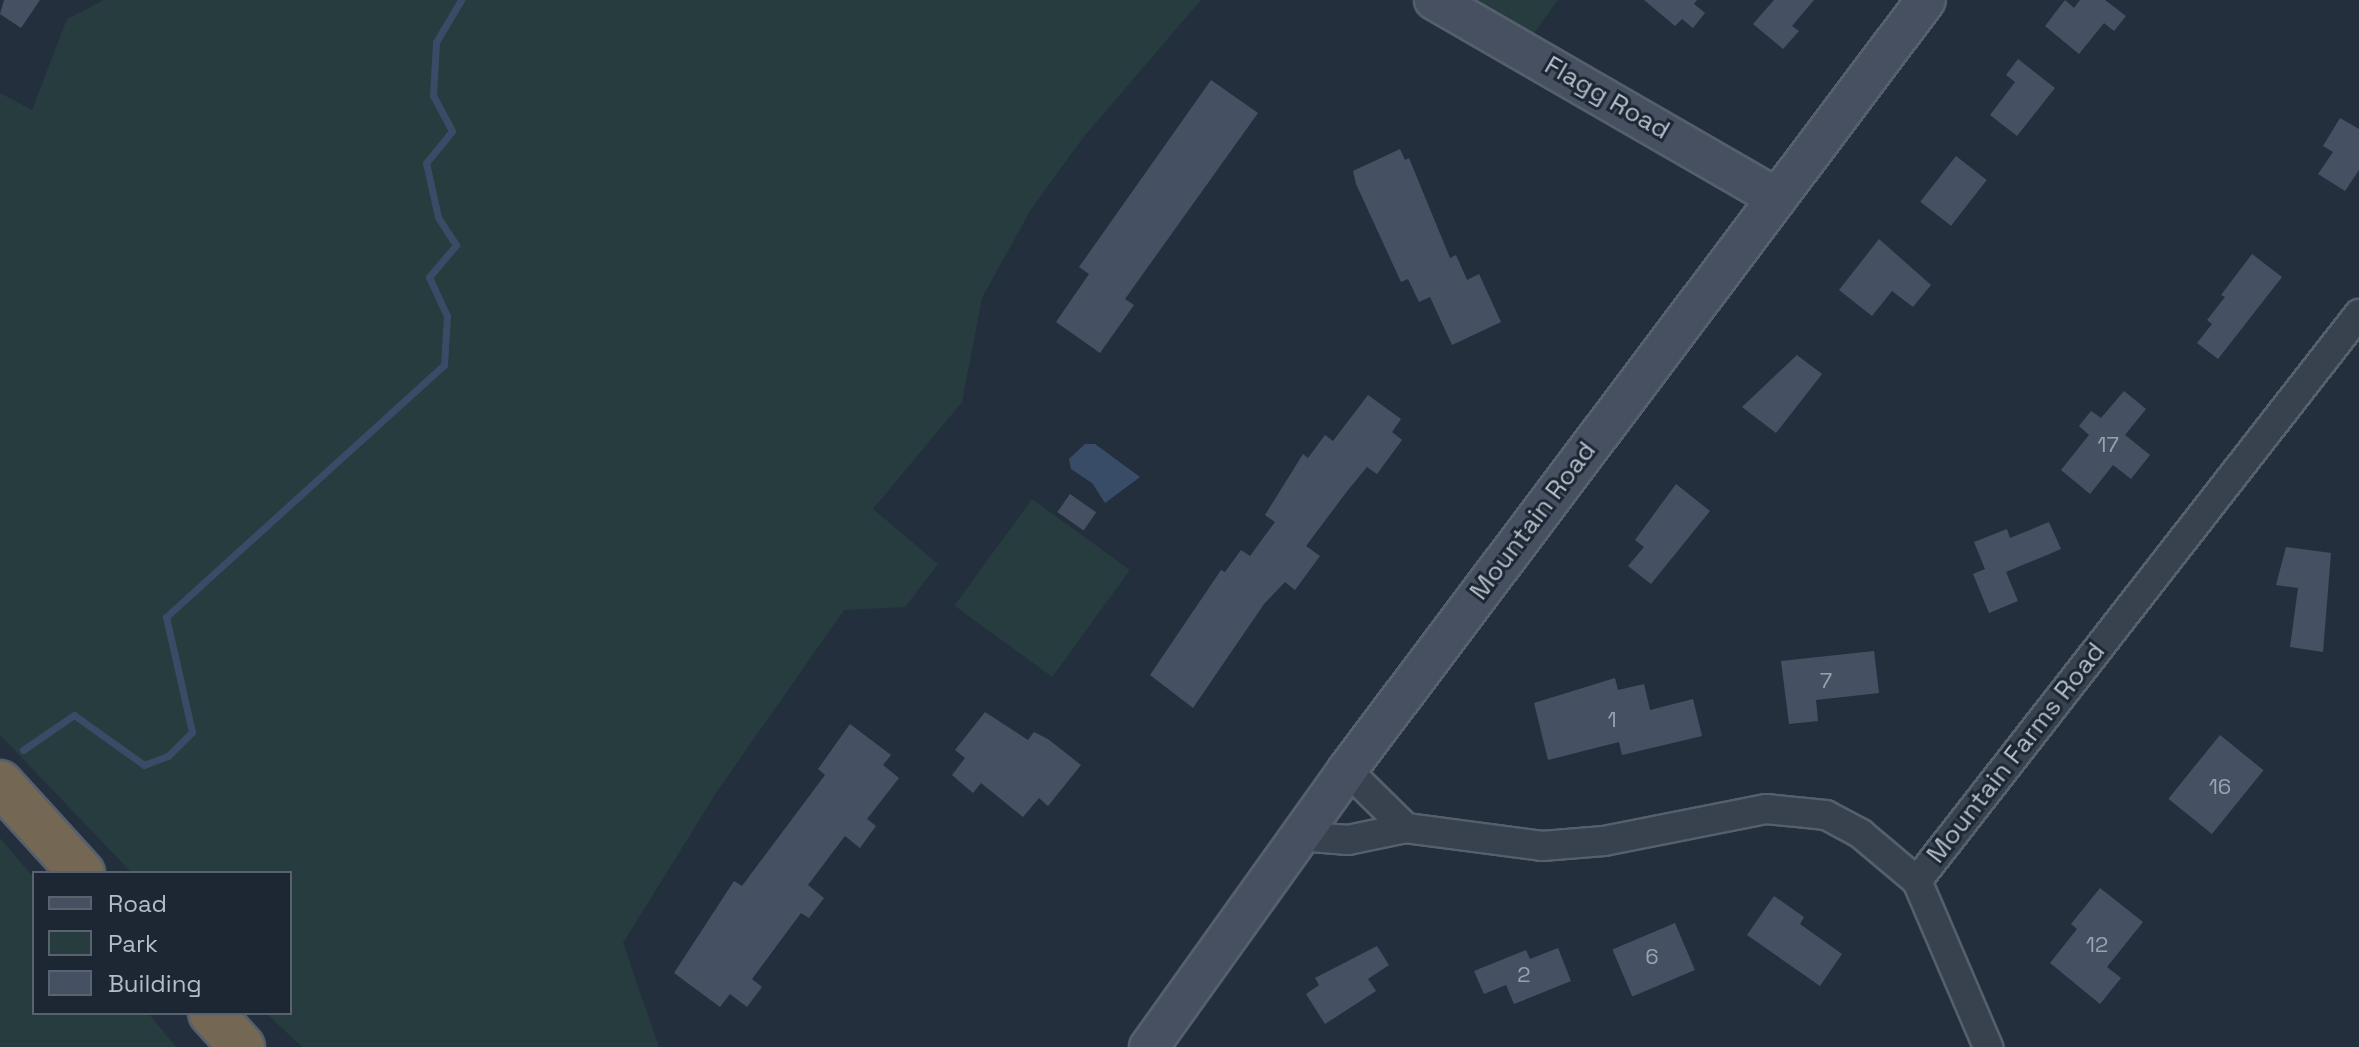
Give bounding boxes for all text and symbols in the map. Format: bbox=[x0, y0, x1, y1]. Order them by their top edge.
street label: Flagg Road bbox=[1539, 50, 1675, 146]
house number: 17 bbox=[2097, 432, 2119, 458]
street label: Mountain Road bbox=[1463, 436, 1603, 606]
street label: Mountain Farms Road bbox=[1920, 637, 2112, 869]
house number: 7 bbox=[1820, 668, 1832, 694]
house number: 1 bbox=[1607, 707, 1617, 733]
house number: 16 bbox=[2209, 774, 2231, 800]
legend bbox=[32, 871, 292, 1015]
text: Road bbox=[108, 888, 167, 919]
text: Park bbox=[108, 928, 158, 959]
house number: 12 bbox=[2086, 932, 2108, 958]
house number: 6 bbox=[1645, 944, 1659, 970]
house number: 2 bbox=[1517, 962, 1531, 988]
text: Building bbox=[108, 968, 202, 999]

